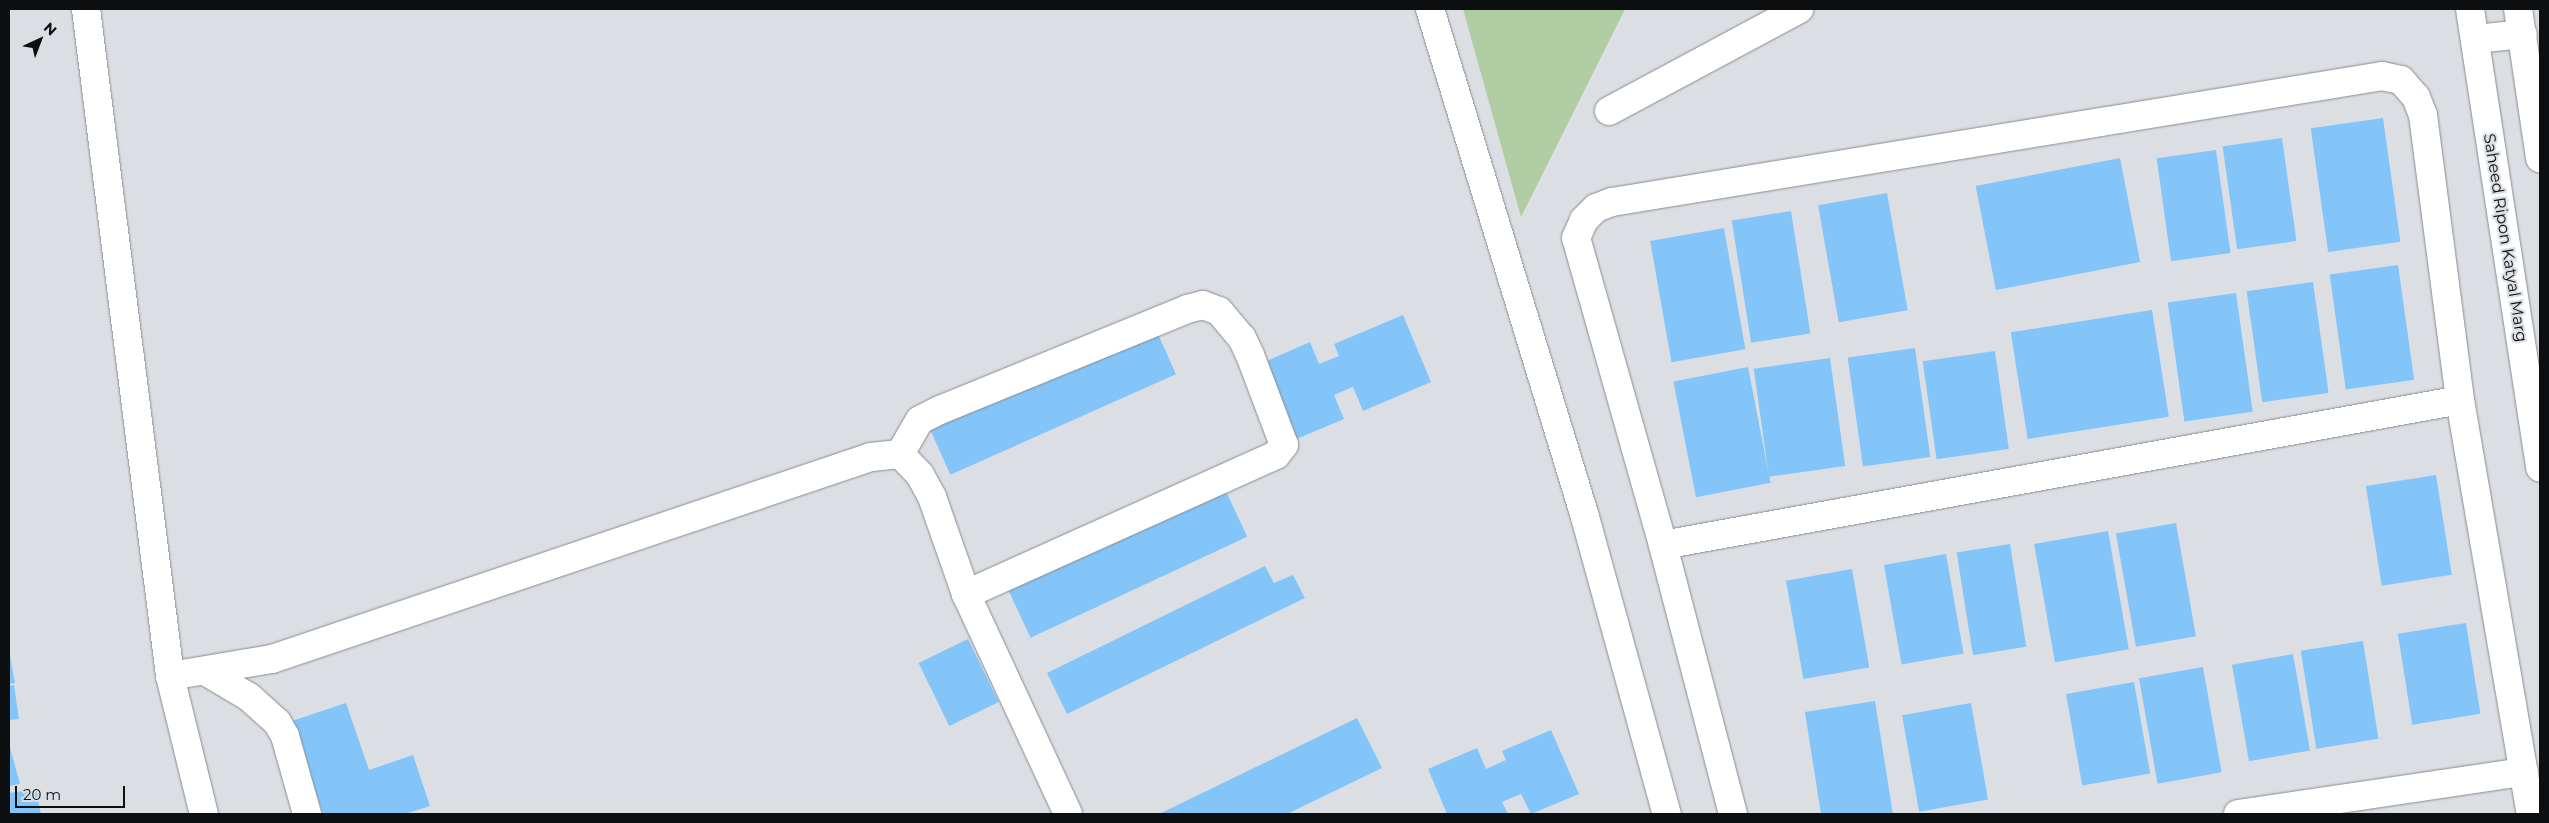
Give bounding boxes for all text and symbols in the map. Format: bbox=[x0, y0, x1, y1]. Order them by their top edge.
north arrow bbox=[15, 15, 65, 65]
text: N bbox=[40, 19, 61, 39]
street label: Saheed Ripon Katyal Marg bbox=[2479, 132, 2531, 344]
scale bar bbox=[18, 776, 128, 808]
text: 20 m bbox=[23, 785, 61, 804]

